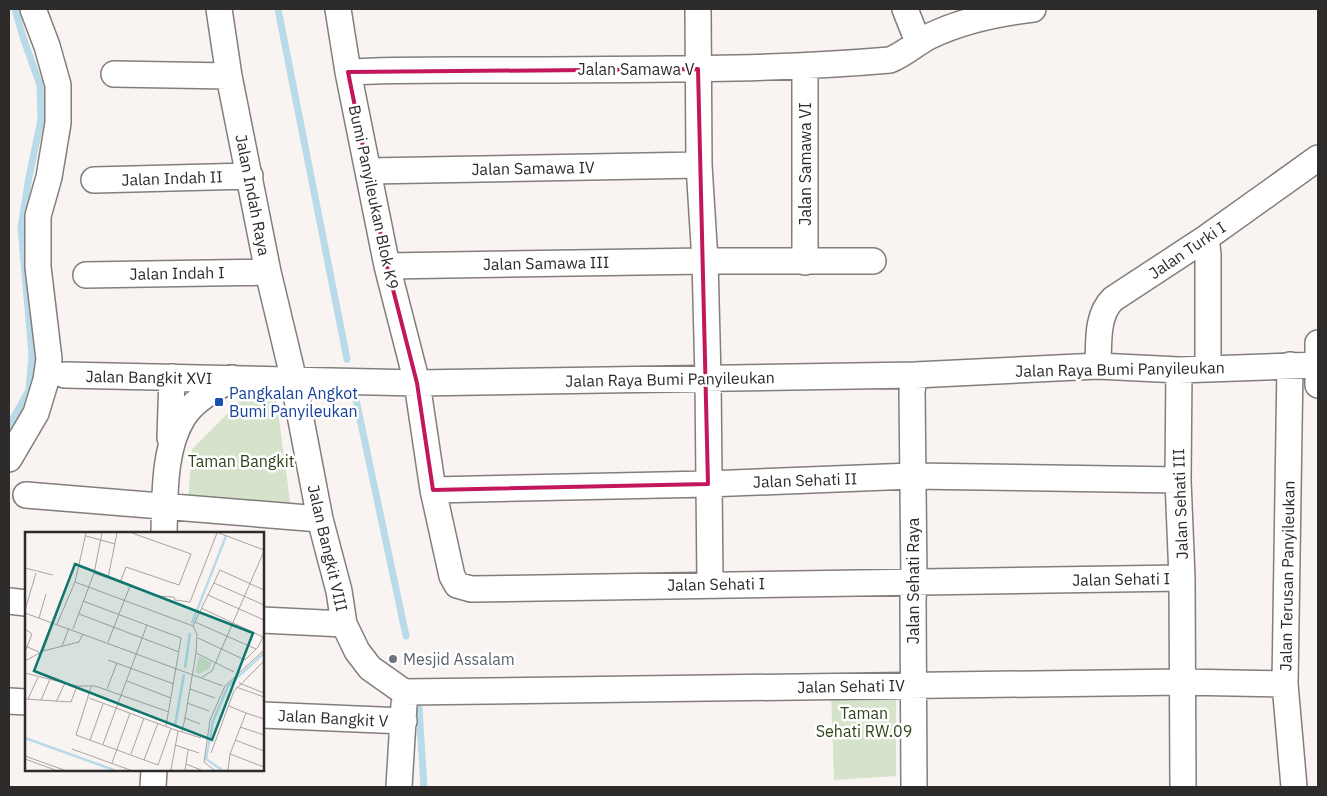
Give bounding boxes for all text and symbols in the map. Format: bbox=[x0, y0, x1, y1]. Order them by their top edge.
street label: Jalan Samawa V bbox=[578, 59, 695, 79]
street label: Jalan Samawa VI bbox=[795, 102, 815, 226]
street label: Bumi Panyileukan Blok K9 bbox=[345, 103, 403, 291]
street label: Jalan Indah Raya bbox=[231, 132, 275, 258]
street label: Jalan Samawa IV bbox=[471, 157, 595, 179]
street label: Jalan Indah II bbox=[121, 166, 223, 190]
street label: Jalan Turki I bbox=[1145, 217, 1229, 283]
street label: Jalan Samawa III bbox=[483, 252, 609, 274]
street label: Jalan Indah I bbox=[129, 262, 225, 284]
street label: Jalan Raya Bumi Panyileukan bbox=[1015, 357, 1225, 381]
street label: Jalan Bangkit XVI bbox=[85, 366, 213, 388]
street label: Jalan Raya Bumi Panyileukan bbox=[565, 367, 775, 391]
place label: Pangkalan Angkot Bumi Panyileukan bbox=[229, 383, 358, 421]
marker: Pangkalan Angkot Bumi Panyileukan bbox=[213, 396, 225, 408]
street label: Jalan Sehati III bbox=[1168, 448, 1192, 560]
park label: Taman Bangkit bbox=[188, 451, 294, 471]
street label: Jalan Sehati II bbox=[752, 468, 858, 492]
street label: Jalan Terusan Panyileukan bbox=[1275, 480, 1299, 672]
street label: Jalan Bangkit VIII bbox=[304, 483, 352, 613]
street label: Jalan Sehati Raya bbox=[903, 517, 923, 644]
inset map bbox=[25, 532, 264, 771]
street label: Jalan Sehati I bbox=[1072, 568, 1170, 590]
street label: Jalan Sehati I bbox=[667, 573, 765, 595]
place label: Mesjid Assalam bbox=[403, 649, 515, 669]
marker: Mesjid Assalam bbox=[387, 653, 399, 665]
street label: Jalan Sehati IV bbox=[797, 675, 905, 697]
park label: Taman Sehati RW.09 bbox=[816, 703, 912, 741]
street label: Jalan Bangkit V bbox=[277, 705, 389, 731]

